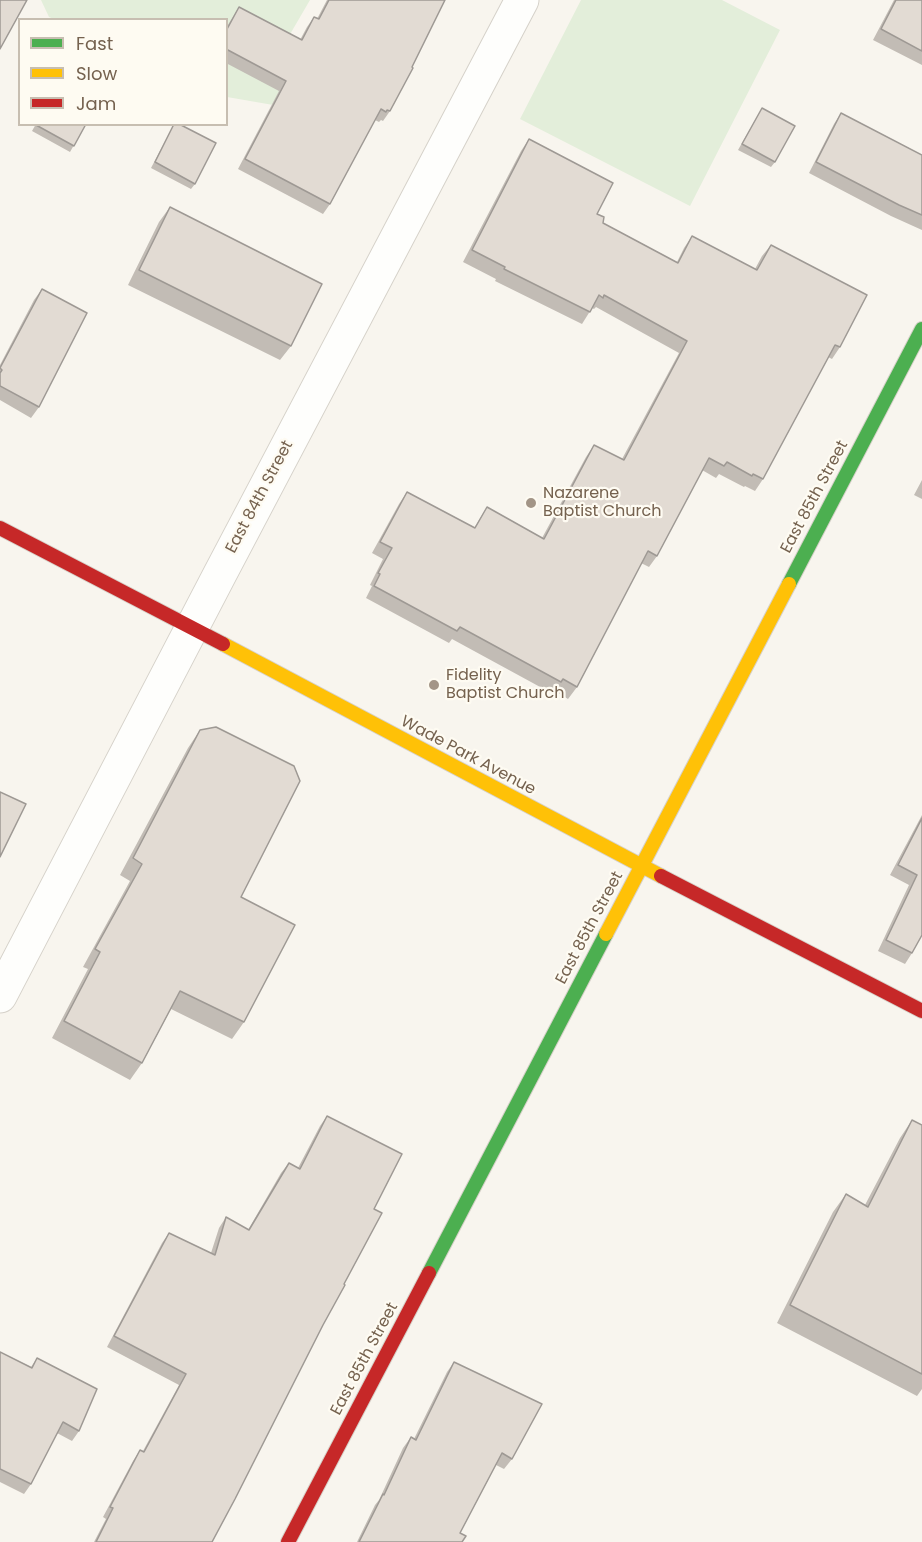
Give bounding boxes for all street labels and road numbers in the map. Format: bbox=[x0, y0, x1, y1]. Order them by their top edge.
street label: East 84th Street bbox=[222, 437, 298, 557]
street label: East 85th Street bbox=[777, 437, 853, 557]
street label: Wade Park Avenue bbox=[397, 712, 539, 800]
street label: East 85th Street bbox=[552, 868, 628, 988]
street label: East 85th Street bbox=[327, 1299, 403, 1419]

